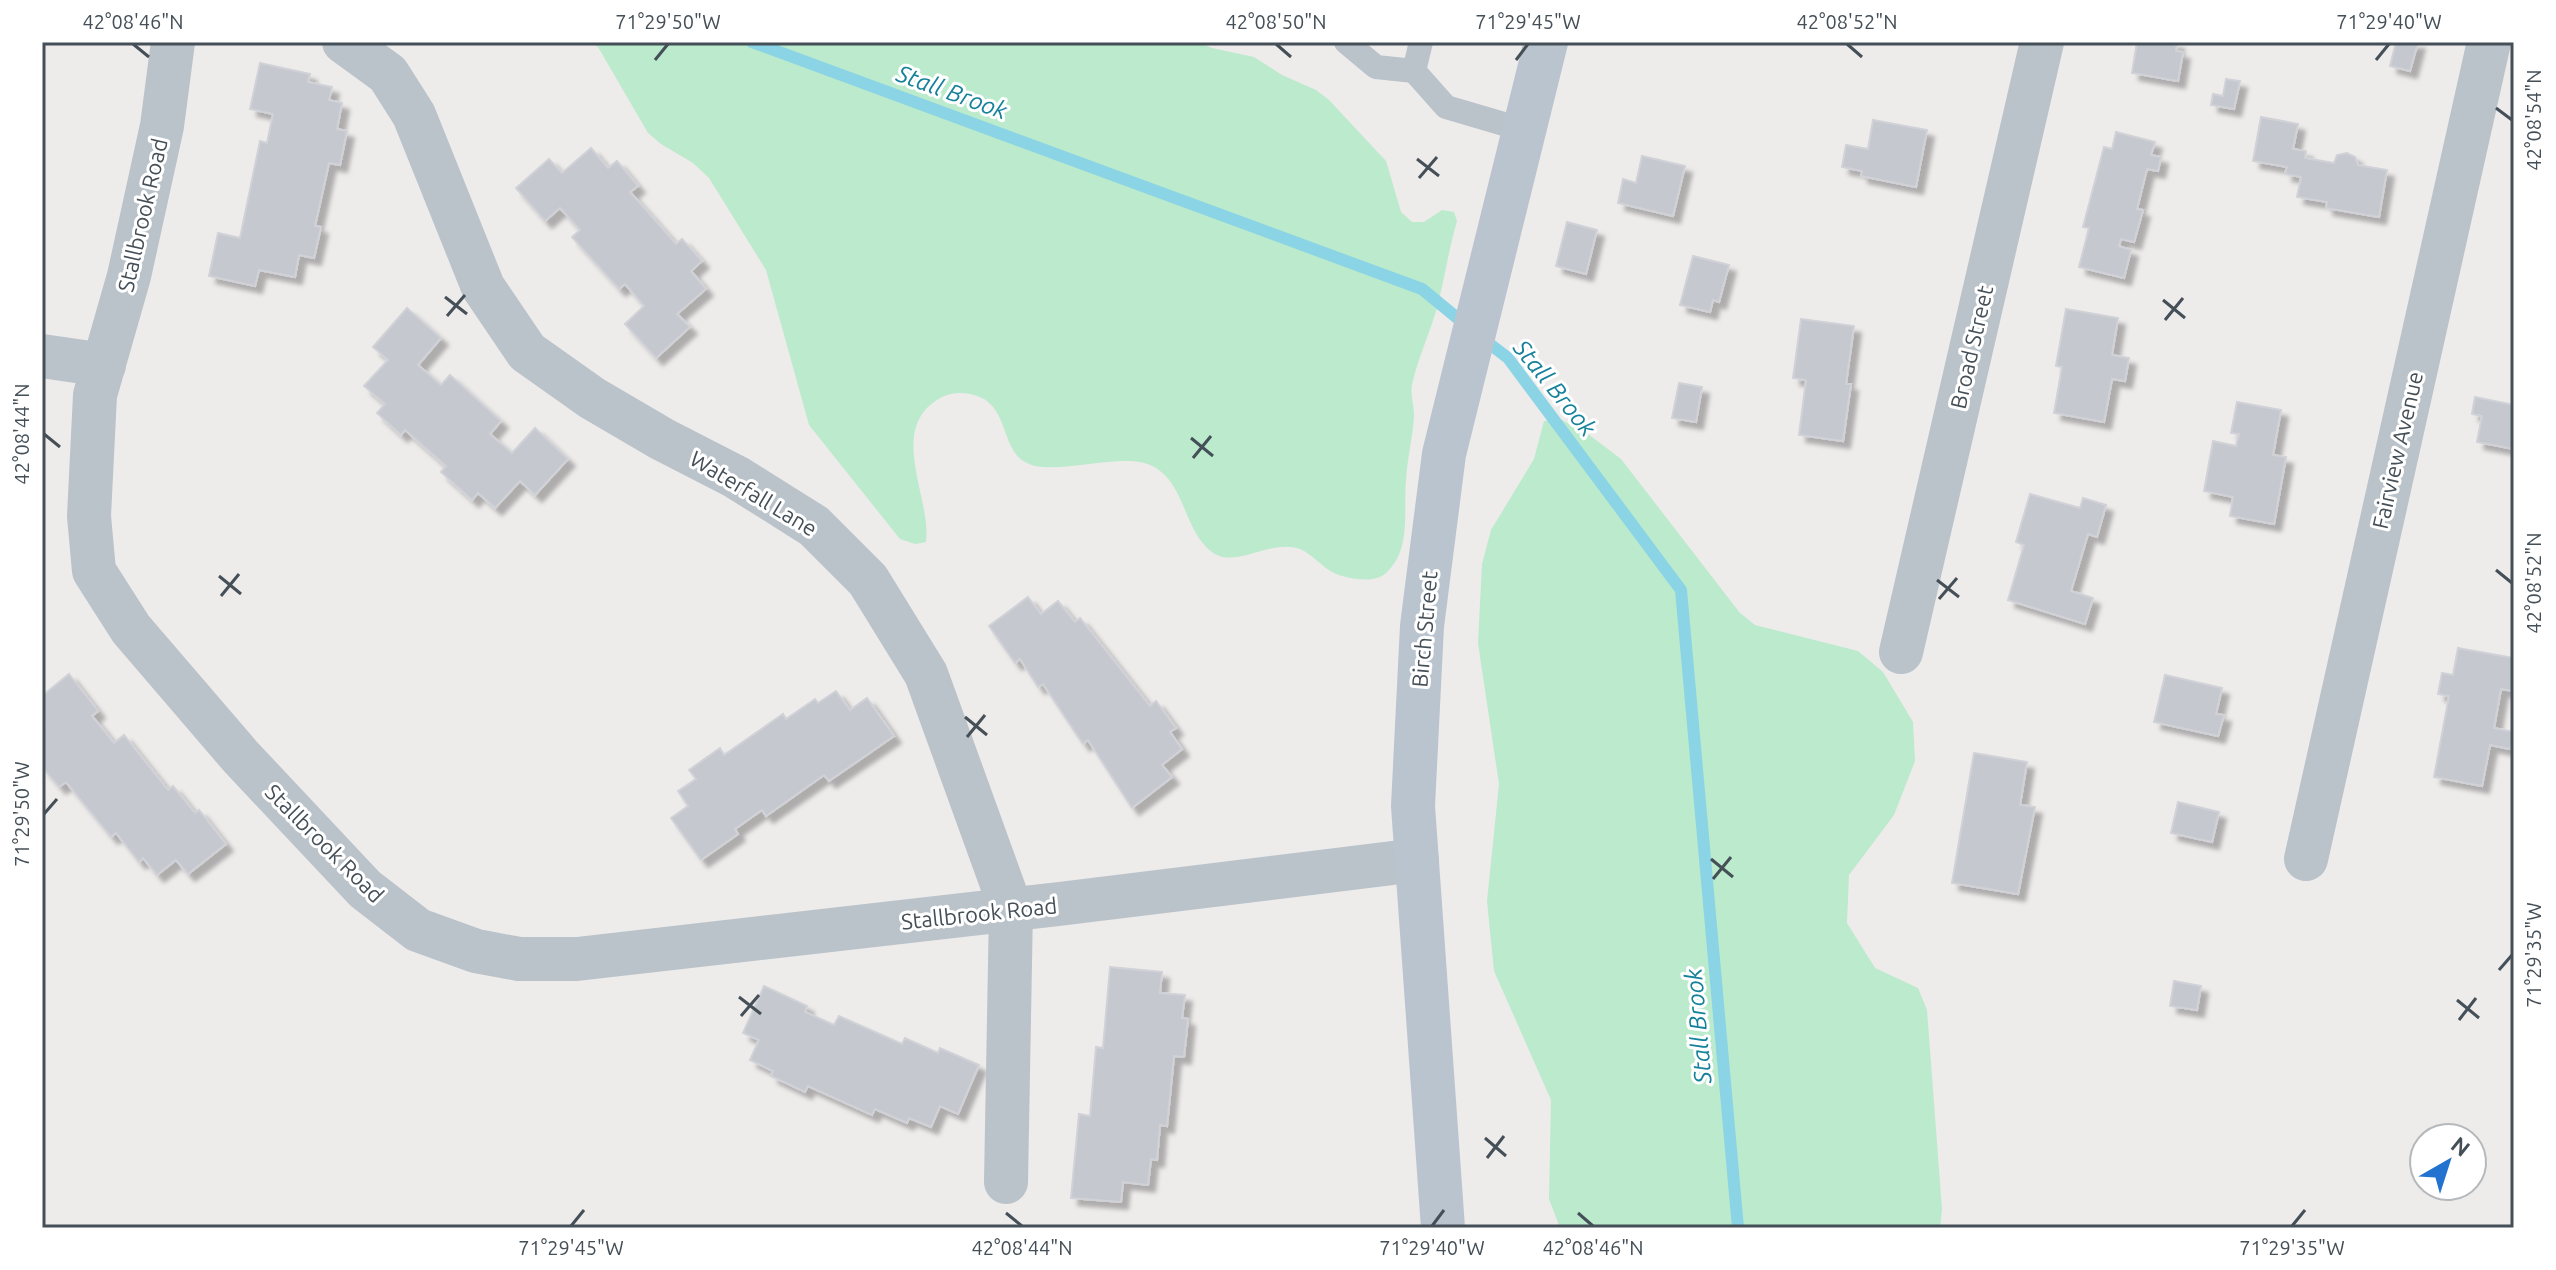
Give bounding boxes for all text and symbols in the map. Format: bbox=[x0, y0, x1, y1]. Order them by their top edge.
text: 42°08'46"N bbox=[82, 10, 184, 33]
text: 71°29'50"W bbox=[615, 10, 721, 33]
text: 42°08'50"N bbox=[1225, 10, 1327, 33]
text: 71°29'45"W bbox=[1475, 10, 1581, 33]
text: 42°08'52"N bbox=[1796, 10, 1898, 33]
text: 71°29'40"W bbox=[2336, 10, 2442, 33]
water label: Stall Brook bbox=[892, 59, 1012, 125]
text: 42°08'54"N bbox=[2522, 69, 2545, 171]
street label: Stallbrook Road bbox=[112, 136, 172, 294]
street label: Broad Street bbox=[1945, 283, 1997, 411]
water label: Stall Brook bbox=[1507, 334, 1602, 442]
street label: Fairview Avenue bbox=[2367, 369, 2427, 531]
text: 42°08'44"N bbox=[10, 383, 33, 485]
street label: Waterfall Lane bbox=[686, 445, 822, 541]
text: 42°08'52"N bbox=[2522, 532, 2545, 634]
street label: Birch Street bbox=[1406, 569, 1442, 688]
text: 71°29'50"W bbox=[10, 761, 33, 867]
street label: Stallbrook Road bbox=[261, 779, 389, 907]
street label: Stallbrook Road bbox=[900, 892, 1058, 934]
text: 71°29'35"W bbox=[2522, 902, 2545, 1008]
water label: Stall Brook bbox=[1679, 966, 1717, 1086]
north arrow bbox=[2408, 1122, 2488, 1202]
text: N bbox=[2447, 1131, 2475, 1161]
text: 71°29'45"W bbox=[518, 1236, 624, 1259]
text: 42°08'44"N bbox=[971, 1236, 1073, 1259]
text: 71°29'40"W bbox=[1379, 1236, 1485, 1259]
text: 42°08'46"N bbox=[1542, 1236, 1644, 1259]
text: 71°29'35"W bbox=[2239, 1236, 2345, 1259]

